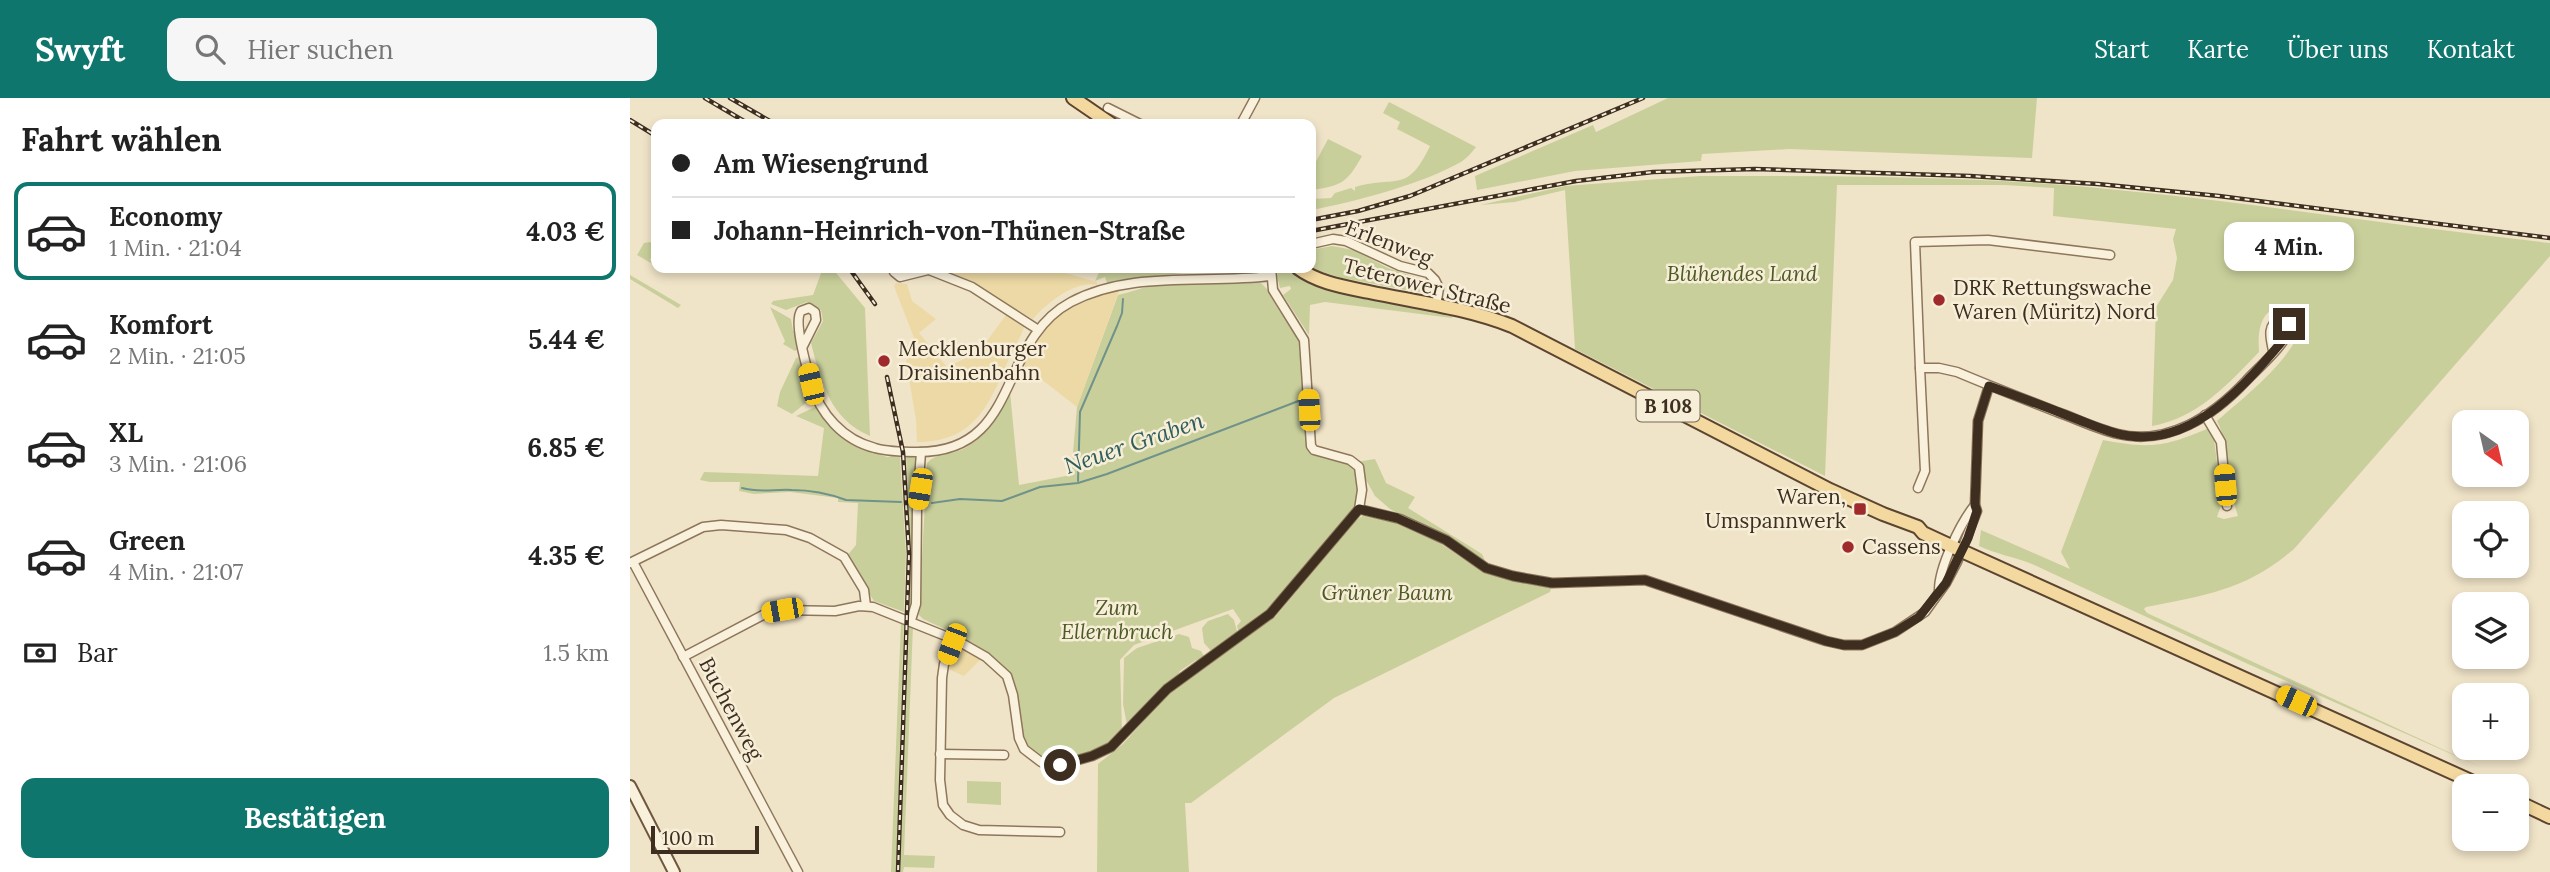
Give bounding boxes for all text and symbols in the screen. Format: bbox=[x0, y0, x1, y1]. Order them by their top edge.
search box bbox=[167, 18, 657, 81]
text: Swyft bbox=[35, 28, 125, 70]
icon: search bbox=[191, 30, 229, 68]
text: Hier suchen bbox=[247, 33, 394, 66]
text: Start bbox=[2094, 34, 2149, 65]
text: Karte bbox=[2187, 34, 2249, 65]
text: Über uns bbox=[2287, 34, 2389, 65]
text: Kontakt bbox=[2427, 34, 2515, 65]
text: Fahrt wählen bbox=[21, 119, 222, 160]
text: Am Wiesengrund bbox=[714, 147, 929, 180]
icon: car bbox=[25, 200, 88, 263]
text: Economy bbox=[109, 200, 222, 233]
text: Johann-Heinrich-von-Thünen-Straße bbox=[714, 214, 1185, 247]
street label: Erlenweg bbox=[1342, 214, 1437, 272]
text: 4.03 € bbox=[526, 215, 605, 248]
callout: 4 Min. bbox=[2224, 222, 2354, 272]
text: 4 Min. bbox=[2255, 232, 2323, 261]
text: 1 Min. · 21:04 bbox=[109, 233, 242, 262]
street label: Teterower Straße bbox=[1340, 252, 1514, 319]
park label: Blühendes Land bbox=[1667, 260, 1818, 287]
place label: DRK Rettungswache Waren (Müritz) Nord bbox=[1953, 274, 2156, 325]
marker: DRK Rettungswache Waren (Müritz) Nord bbox=[1931, 292, 1947, 308]
icon: car bbox=[25, 308, 88, 371]
text: Komfort bbox=[109, 308, 213, 341]
route end bbox=[2273, 308, 2305, 340]
text: 5.44 € bbox=[528, 323, 605, 356]
place label: Mecklenburger Draisinenbahn bbox=[898, 335, 1046, 386]
text: 2 Min. · 21:05 bbox=[109, 341, 246, 370]
marker: Mecklenburger Draisinenbahn bbox=[876, 353, 892, 369]
car bbox=[797, 361, 826, 407]
car bbox=[1298, 388, 1321, 432]
road number: B 108 bbox=[1636, 390, 1700, 422]
water label: Neuer Graben bbox=[1060, 405, 1208, 480]
north arrow bbox=[2452, 410, 2529, 486]
map controls bbox=[2452, 410, 2529, 851]
icon: car bbox=[25, 416, 88, 479]
text: XL bbox=[109, 416, 143, 449]
text: 6.85 € bbox=[527, 431, 605, 464]
text: 3 Min. · 21:06 bbox=[109, 449, 247, 478]
car bbox=[2213, 463, 2238, 507]
car bbox=[907, 467, 934, 511]
place label: Waren, Umspannwerk bbox=[1705, 483, 1847, 534]
marker: Waren, Umspannwerk bbox=[1852, 501, 1868, 517]
button: locate bbox=[2452, 501, 2529, 578]
icon: car bbox=[25, 524, 88, 587]
text: Green bbox=[109, 524, 185, 557]
place label: Cassens bbox=[1862, 533, 1941, 560]
text: 4.35 € bbox=[528, 539, 605, 572]
marker: Cassens bbox=[1840, 539, 1856, 555]
text: 4 Min. · 21:07 bbox=[109, 557, 243, 586]
park label: Grüner Baum bbox=[1321, 579, 1453, 606]
button: layers bbox=[2452, 592, 2529, 669]
park label: Zum Ellernbruch bbox=[1061, 594, 1173, 645]
car bbox=[760, 596, 805, 624]
car bbox=[935, 621, 970, 667]
icon: cash bbox=[21, 634, 59, 672]
text: Bar bbox=[77, 636, 118, 669]
text: 1.5 km bbox=[543, 638, 609, 667]
street label: Buchenweg bbox=[693, 653, 770, 765]
car bbox=[2273, 683, 2320, 719]
button: + bbox=[2452, 683, 2529, 760]
route start bbox=[1044, 749, 1076, 781]
button: − bbox=[2452, 774, 2529, 851]
button: Bestätigen bbox=[21, 778, 609, 858]
scale bar bbox=[651, 823, 760, 855]
text: 100 m bbox=[662, 826, 715, 850]

